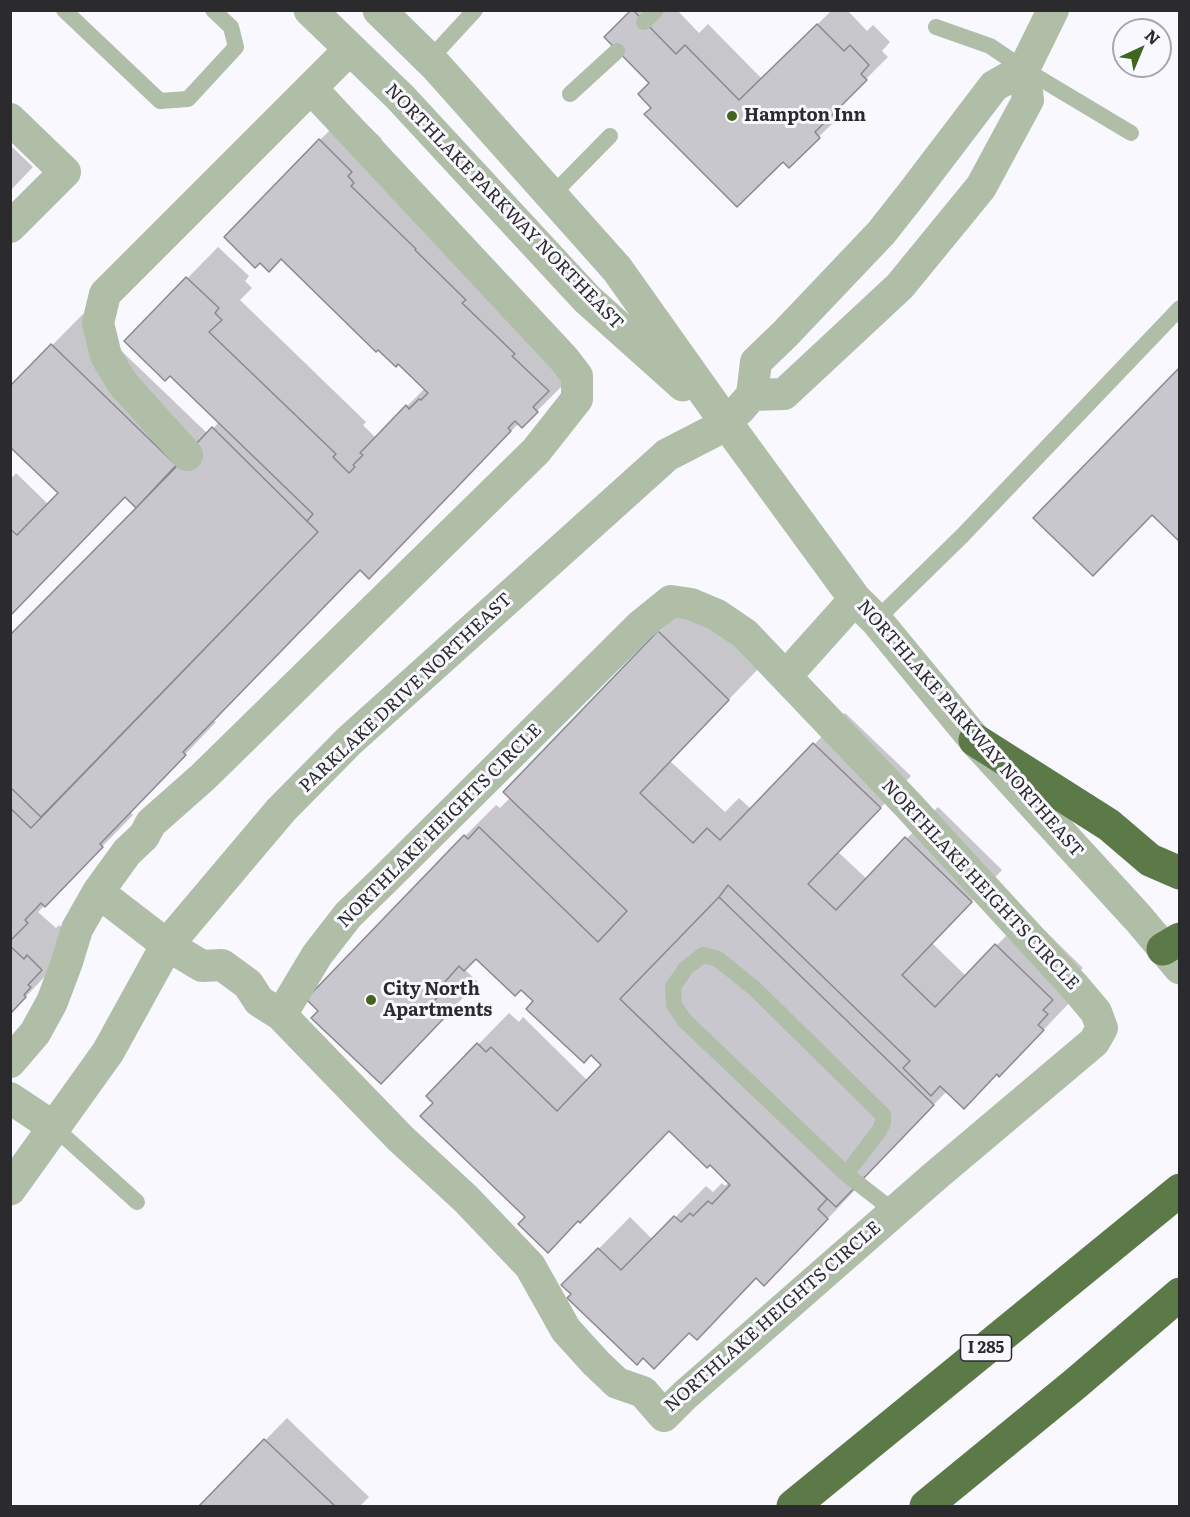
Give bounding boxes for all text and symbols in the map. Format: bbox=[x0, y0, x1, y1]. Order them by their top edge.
north arrow bbox=[1112, 18, 1172, 78]
text: N bbox=[1140, 23, 1166, 50]
street label: NORTHLAKE PARKWAY NORTHEAST bbox=[380, 80, 628, 334]
place label: Hampton Inn bbox=[744, 105, 866, 127]
marker: Hampton Inn bbox=[725, 109, 739, 123]
street label: PARKLAKE DRIVE NORTHEAST bbox=[295, 589, 517, 797]
street label: NORTHLAKE PARKWAY NORTHEAST bbox=[852, 596, 1088, 862]
street label: NORTHLAKE HEIGHTS CIRCLE bbox=[334, 720, 546, 932]
street label: NORTHLAKE HEIGHTS CIRCLE bbox=[877, 775, 1083, 995]
place label: City North Apartments bbox=[383, 979, 492, 1022]
marker: City North Apartments bbox=[364, 993, 378, 1007]
street label: NORTHLAKE HEIGHTS CIRCLE bbox=[660, 1217, 886, 1417]
road number: I 285 bbox=[960, 1335, 1012, 1361]

